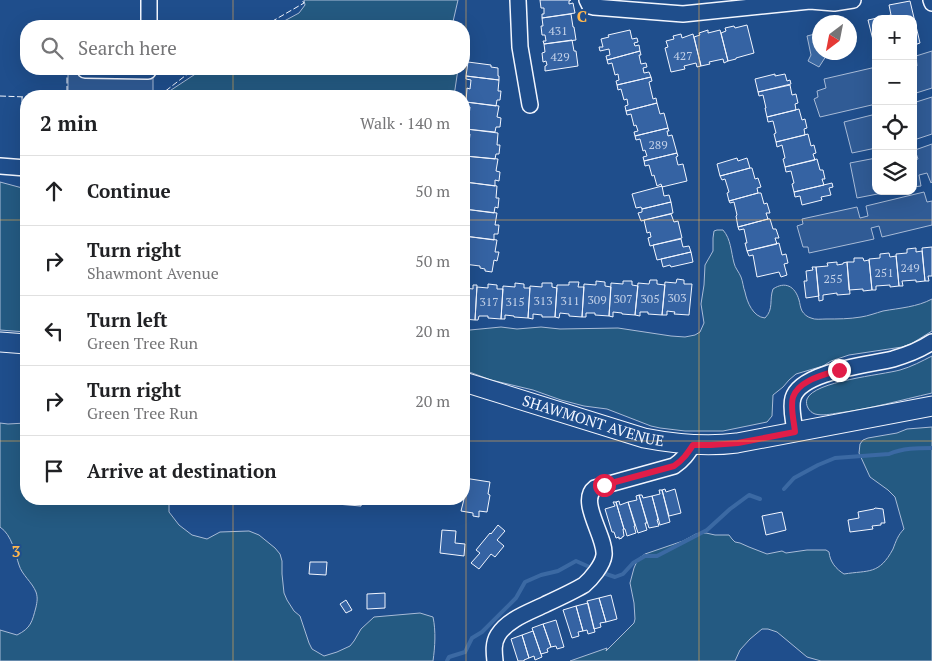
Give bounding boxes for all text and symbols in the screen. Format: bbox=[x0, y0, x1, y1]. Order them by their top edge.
text: C bbox=[577, 5, 587, 27]
north arrow bbox=[812, 15, 857, 60]
map controls bbox=[872, 15, 917, 195]
button: + bbox=[872, 15, 917, 60]
search box bbox=[20, 20, 470, 75]
house number: 431 bbox=[548, 23, 568, 38]
icon: search bbox=[38, 34, 66, 62]
text: Search here bbox=[78, 35, 177, 60]
house number: 427 bbox=[673, 48, 693, 63]
house number: 429 bbox=[550, 49, 570, 64]
button: − bbox=[872, 60, 917, 105]
button: locate bbox=[872, 105, 917, 150]
text: 2 min bbox=[40, 109, 97, 137]
text: Walk · 140 m bbox=[360, 112, 450, 134]
house number: 289 bbox=[648, 137, 668, 152]
button: layers bbox=[872, 150, 917, 195]
icon: ahead bbox=[40, 177, 68, 205]
text: Continue bbox=[87, 178, 171, 203]
text: 50 m bbox=[415, 180, 450, 202]
text: Turn right bbox=[87, 237, 181, 262]
icon: right bbox=[40, 247, 68, 275]
text: 50 m bbox=[415, 250, 450, 272]
house number: 249 bbox=[900, 260, 920, 275]
text: Shawmont Avenue bbox=[87, 262, 219, 284]
house number: 251 bbox=[874, 265, 894, 280]
house number: 255 bbox=[823, 271, 843, 286]
house number: 303 bbox=[667, 290, 687, 305]
house number: 307 bbox=[613, 291, 633, 306]
house number: 305 bbox=[640, 291, 660, 306]
house number: 309 bbox=[587, 292, 607, 307]
house number: 313 bbox=[533, 293, 553, 308]
house number: 311 bbox=[560, 293, 580, 308]
house number: 317 bbox=[479, 294, 499, 309]
house number: 315 bbox=[505, 294, 525, 309]
text: Turn left bbox=[87, 307, 168, 332]
icon: left bbox=[40, 317, 68, 345]
text: 20 m bbox=[415, 320, 450, 342]
text: Green Tree Run bbox=[87, 332, 198, 354]
route end bbox=[828, 359, 851, 382]
text: Turn right bbox=[87, 377, 181, 402]
icon: right bbox=[40, 387, 68, 415]
text: 20 m bbox=[415, 390, 450, 412]
street label: SHAWMONT AVENUE bbox=[520, 390, 666, 450]
text: Green Tree Run bbox=[87, 402, 198, 424]
icon: arrive bbox=[40, 457, 68, 485]
text: Arrive at destination bbox=[87, 458, 276, 483]
route start bbox=[593, 474, 616, 497]
text: 3 bbox=[11, 540, 21, 562]

